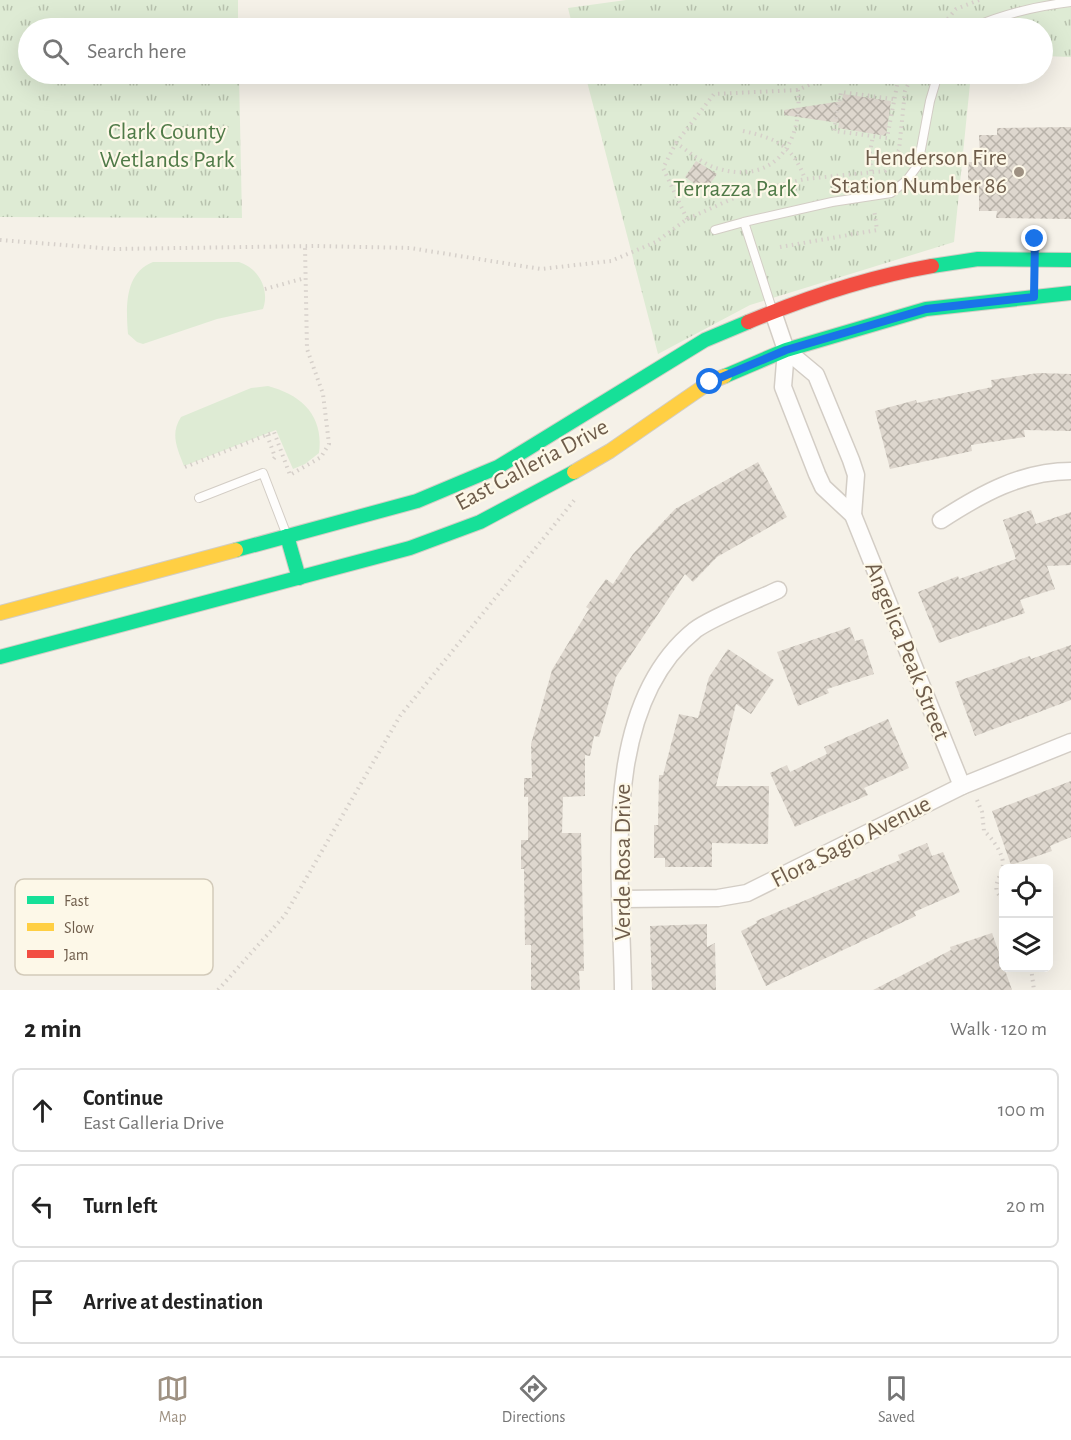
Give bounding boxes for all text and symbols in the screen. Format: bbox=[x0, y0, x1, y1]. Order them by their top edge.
search box bbox=[18, 18, 1053, 84]
icon: search bbox=[39, 35, 72, 68]
text: Search here bbox=[87, 40, 186, 62]
park label: Clark County Wetlands Park bbox=[100, 120, 235, 172]
place label: Henderson Fire Station Number 86 bbox=[830, 146, 1007, 198]
marker: Henderson Fire Station Number 86 bbox=[1012, 165, 1026, 179]
park label: Terrazza Park bbox=[673, 177, 797, 201]
route end bbox=[1021, 225, 1047, 251]
route start bbox=[696, 368, 722, 394]
street label: East Galleria Drive bbox=[452, 415, 612, 515]
street label: Angelica Peak Street bbox=[860, 559, 954, 744]
street label: Verde Rosa Drive bbox=[611, 784, 635, 940]
street label: Flora Sagio Avenue bbox=[767, 791, 935, 893]
map controls bbox=[999, 864, 1053, 972]
button: locate bbox=[999, 864, 1053, 918]
legend bbox=[15, 879, 213, 975]
text: Fast bbox=[64, 893, 89, 909]
button: layers bbox=[999, 918, 1053, 972]
text: Slow bbox=[64, 920, 94, 936]
text: Jam bbox=[64, 947, 89, 963]
text: 2 min bbox=[24, 1016, 82, 1042]
text: Walk · 120 m bbox=[950, 1019, 1047, 1039]
text: Continue bbox=[83, 1087, 163, 1109]
icon: ahead bbox=[26, 1094, 59, 1127]
text: 100 m bbox=[998, 1100, 1045, 1120]
text: East Galleria Drive bbox=[83, 1113, 224, 1133]
icon: left bbox=[26, 1190, 59, 1223]
text: Turn left bbox=[83, 1195, 157, 1217]
text: 20 m bbox=[1006, 1196, 1045, 1216]
icon: arrive bbox=[26, 1286, 59, 1319]
text: Arrive at destination bbox=[83, 1291, 263, 1313]
tab: Map bbox=[156, 1372, 189, 1427]
tab: Directions bbox=[502, 1372, 566, 1427]
tab: Saved bbox=[878, 1372, 915, 1427]

